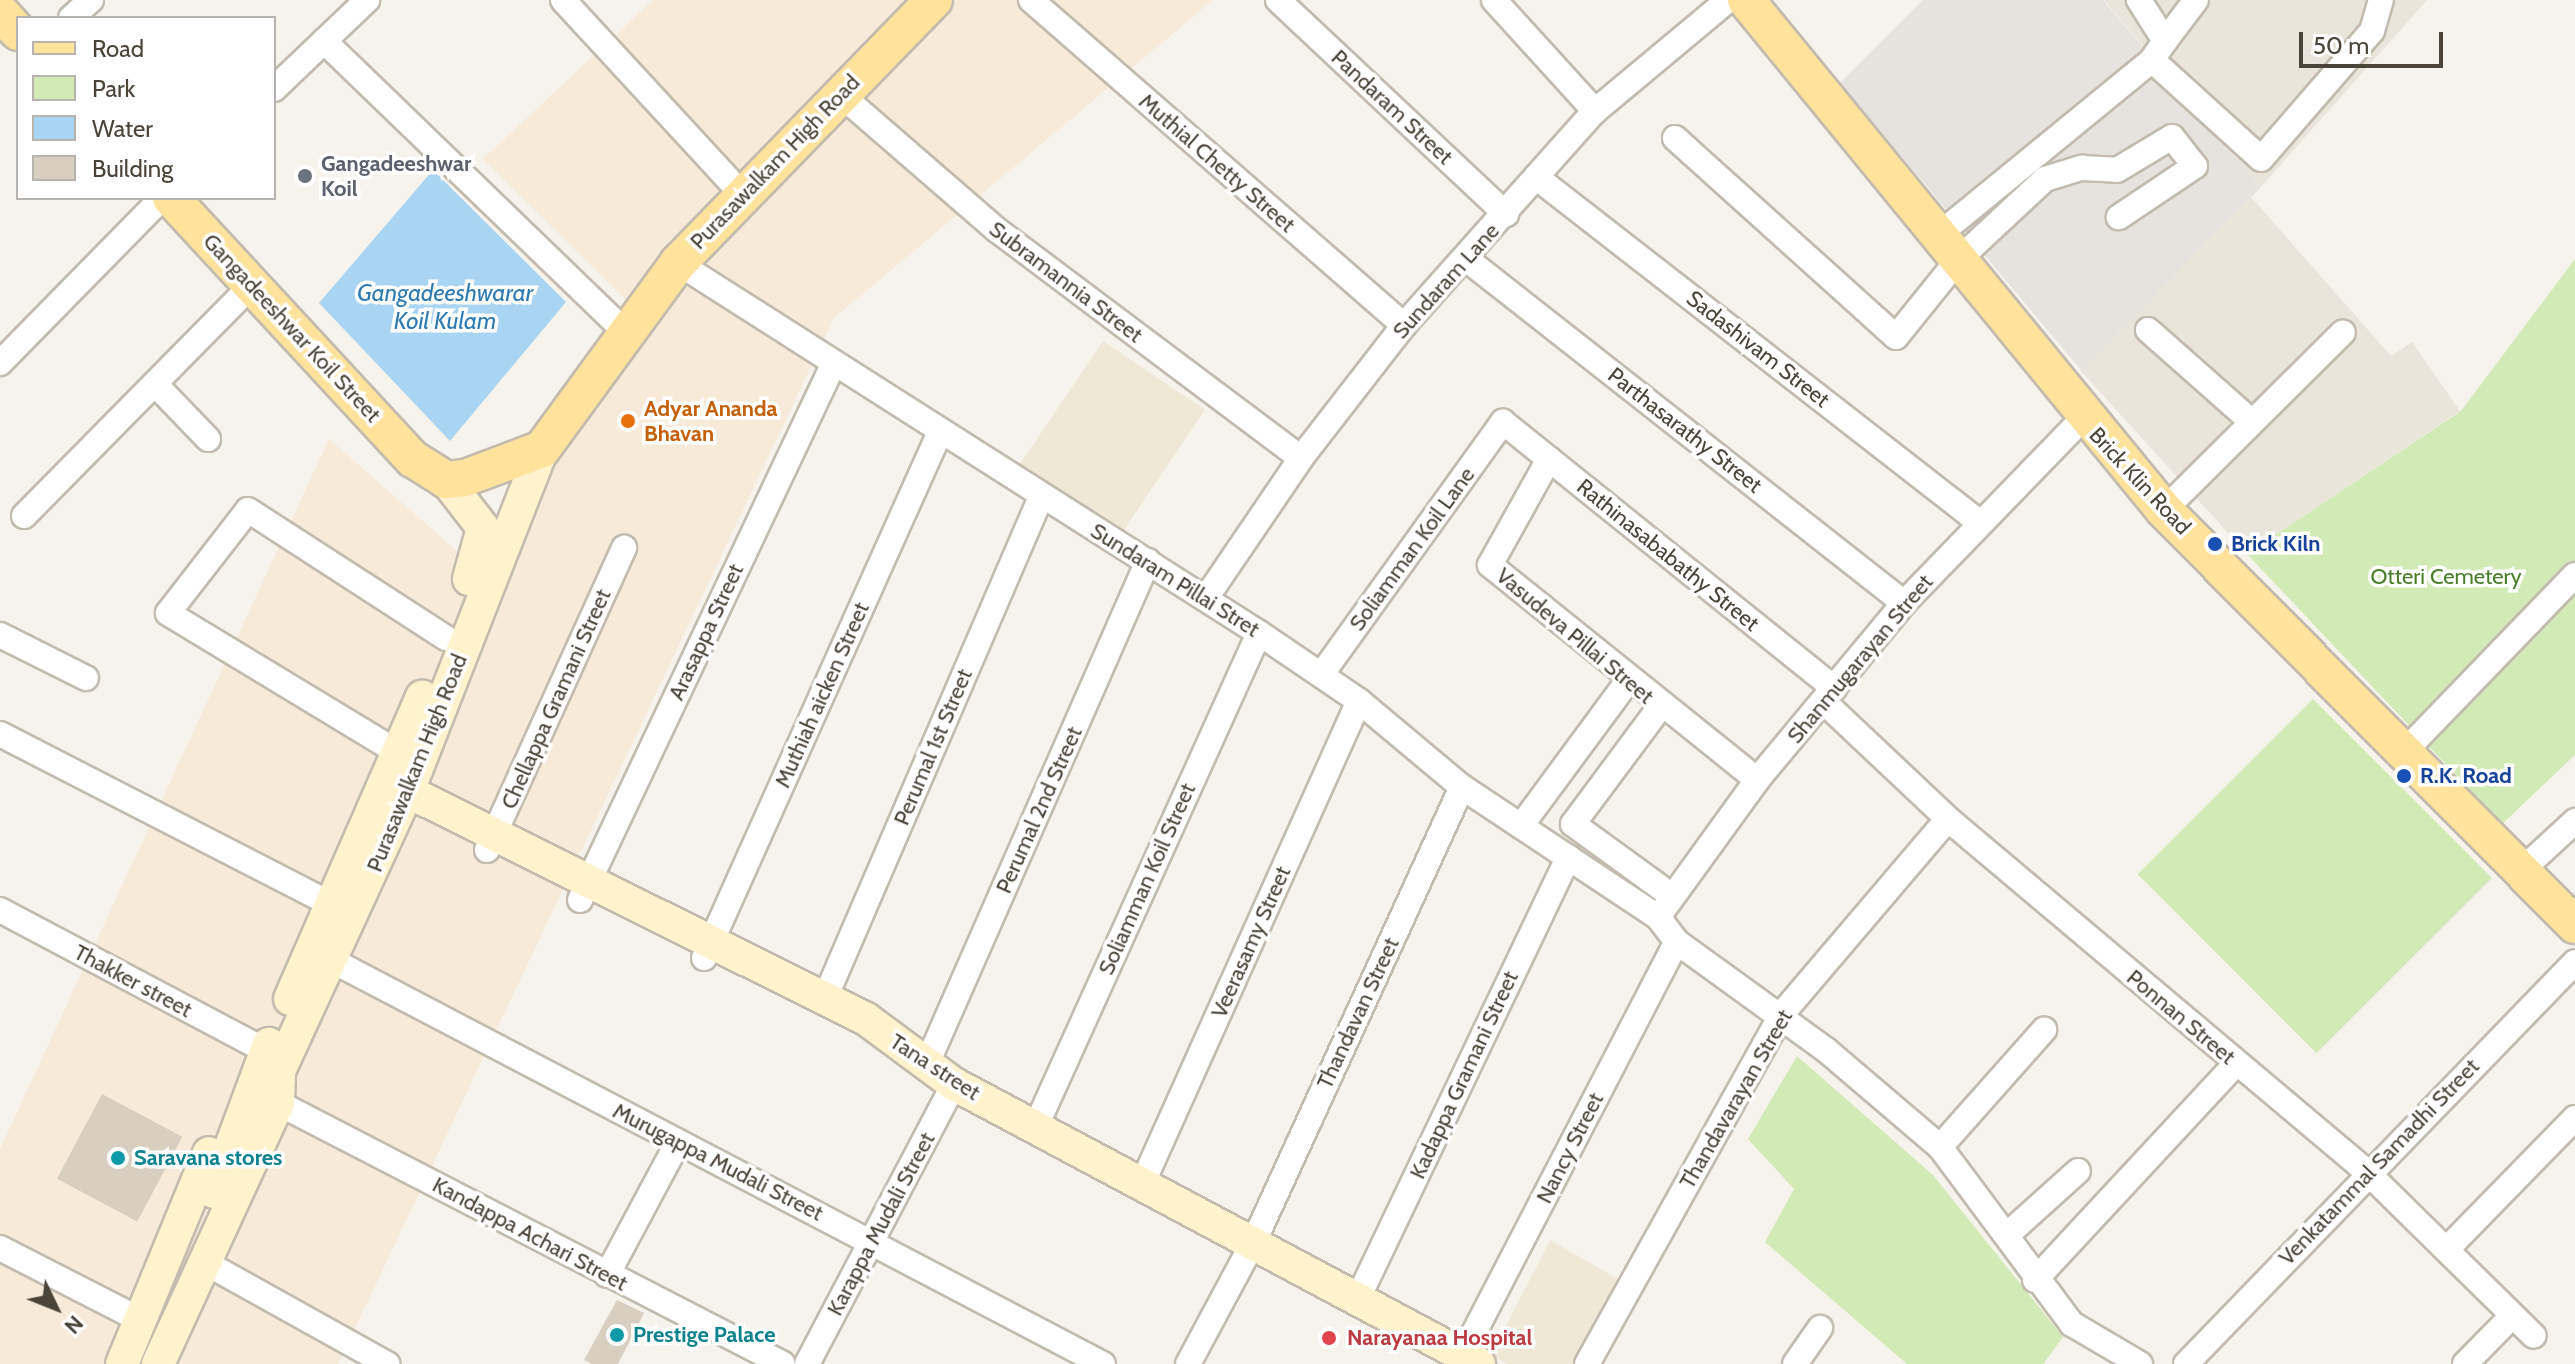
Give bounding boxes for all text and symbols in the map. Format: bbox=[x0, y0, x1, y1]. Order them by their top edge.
legend bbox=[16, 16, 276, 200]
scale bar bbox=[2303, 16, 2447, 66]
text: 50 m bbox=[2313, 31, 2369, 60]
text: Road bbox=[92, 34, 144, 63]
street label: Pandaram Street bbox=[1326, 44, 1458, 170]
street label: Purasawalkam High Road bbox=[685, 69, 865, 255]
text: Park bbox=[92, 74, 135, 103]
street label: Muthial Chetty Street bbox=[1134, 88, 1300, 238]
text: Water bbox=[92, 114, 153, 143]
place label: Gangadeeshwar Koil bbox=[321, 150, 471, 202]
text: Building bbox=[92, 154, 173, 183]
marker: Gangadeeshwar Koil bbox=[296, 167, 314, 185]
street label: Subramannia Street bbox=[984, 216, 1148, 348]
street label: Sundaram Lane bbox=[1387, 218, 1505, 344]
street label: Gangadeeshwar Koil Street bbox=[198, 228, 386, 428]
water label: Gangadeeshwarar Koil Kulam bbox=[357, 279, 533, 335]
street label: Sadashivam Street bbox=[1681, 285, 1835, 413]
street label: Parthasarathy Street bbox=[1603, 362, 1767, 498]
place label: Adyar Ananda Bhavan bbox=[644, 395, 777, 446]
marker: Adyar Ananda Bhavan bbox=[619, 412, 637, 430]
street label: Brick Klin Road bbox=[2084, 422, 2196, 540]
street label: Soliamman Koil Lane bbox=[1344, 462, 1480, 636]
street label: Rathinasababathy Street bbox=[1571, 473, 1765, 637]
street label: Sundaram Pillai Stret bbox=[1086, 517, 1264, 643]
place label: Brick Kiln bbox=[2231, 531, 2320, 557]
marker: Brick Kiln bbox=[2206, 535, 2224, 553]
street label: Arasappa Street bbox=[663, 560, 749, 704]
street label: Vasudeva Pillai Street bbox=[1491, 562, 1659, 710]
park label: Otteri Cemetery bbox=[2370, 564, 2522, 590]
street label: Shanmugarayan Street bbox=[1782, 569, 1938, 749]
street label: Chellappa Gramani Street bbox=[496, 585, 616, 813]
street label: Muthiah aicken Street bbox=[769, 598, 875, 792]
street label: Purasawalkam High Road bbox=[361, 650, 473, 876]
street label: Perumal 1st Street bbox=[888, 665, 978, 829]
street label: Perumal 2nd Street bbox=[990, 723, 1088, 897]
place label: R.K. Road bbox=[2420, 763, 2512, 789]
marker: R.K. Road bbox=[2395, 767, 2413, 785]
street label: Soliamman Koil Street bbox=[1093, 779, 1201, 979]
street label: Veerasamy Street bbox=[1206, 862, 1296, 1022]
street label: Thandavan Street bbox=[1311, 933, 1405, 1093]
street label: Thakker street bbox=[70, 939, 196, 1023]
street label: Ponnan Street bbox=[2121, 964, 2241, 1070]
street label: Kadappa Gramani Street bbox=[1404, 967, 1524, 1183]
street label: Thandavarayan Street bbox=[1674, 1005, 1798, 1193]
street label: Tana street bbox=[885, 1028, 985, 1106]
street label: Venkatammal Samadhi Street bbox=[2273, 1053, 2485, 1271]
street label: Nancy Street bbox=[1531, 1088, 1609, 1208]
street label: Murugappa Mudali Street bbox=[608, 1097, 828, 1227]
street label: Karappa Mudali Street bbox=[822, 1128, 940, 1320]
place label: Saravana stores bbox=[134, 1145, 282, 1171]
marker: Saravana stores bbox=[109, 1149, 127, 1167]
street label: Kandappa Achari Street bbox=[428, 1171, 632, 1297]
north arrow bbox=[16, 1268, 96, 1348]
text: N bbox=[59, 1310, 89, 1340]
place label: Prestige Palace bbox=[633, 1322, 775, 1348]
place label: Narayanaa Hospital bbox=[1347, 1325, 1532, 1351]
marker: Prestige Palace bbox=[608, 1326, 626, 1344]
marker: Narayanaa Hospital bbox=[1318, 1327, 1340, 1349]

